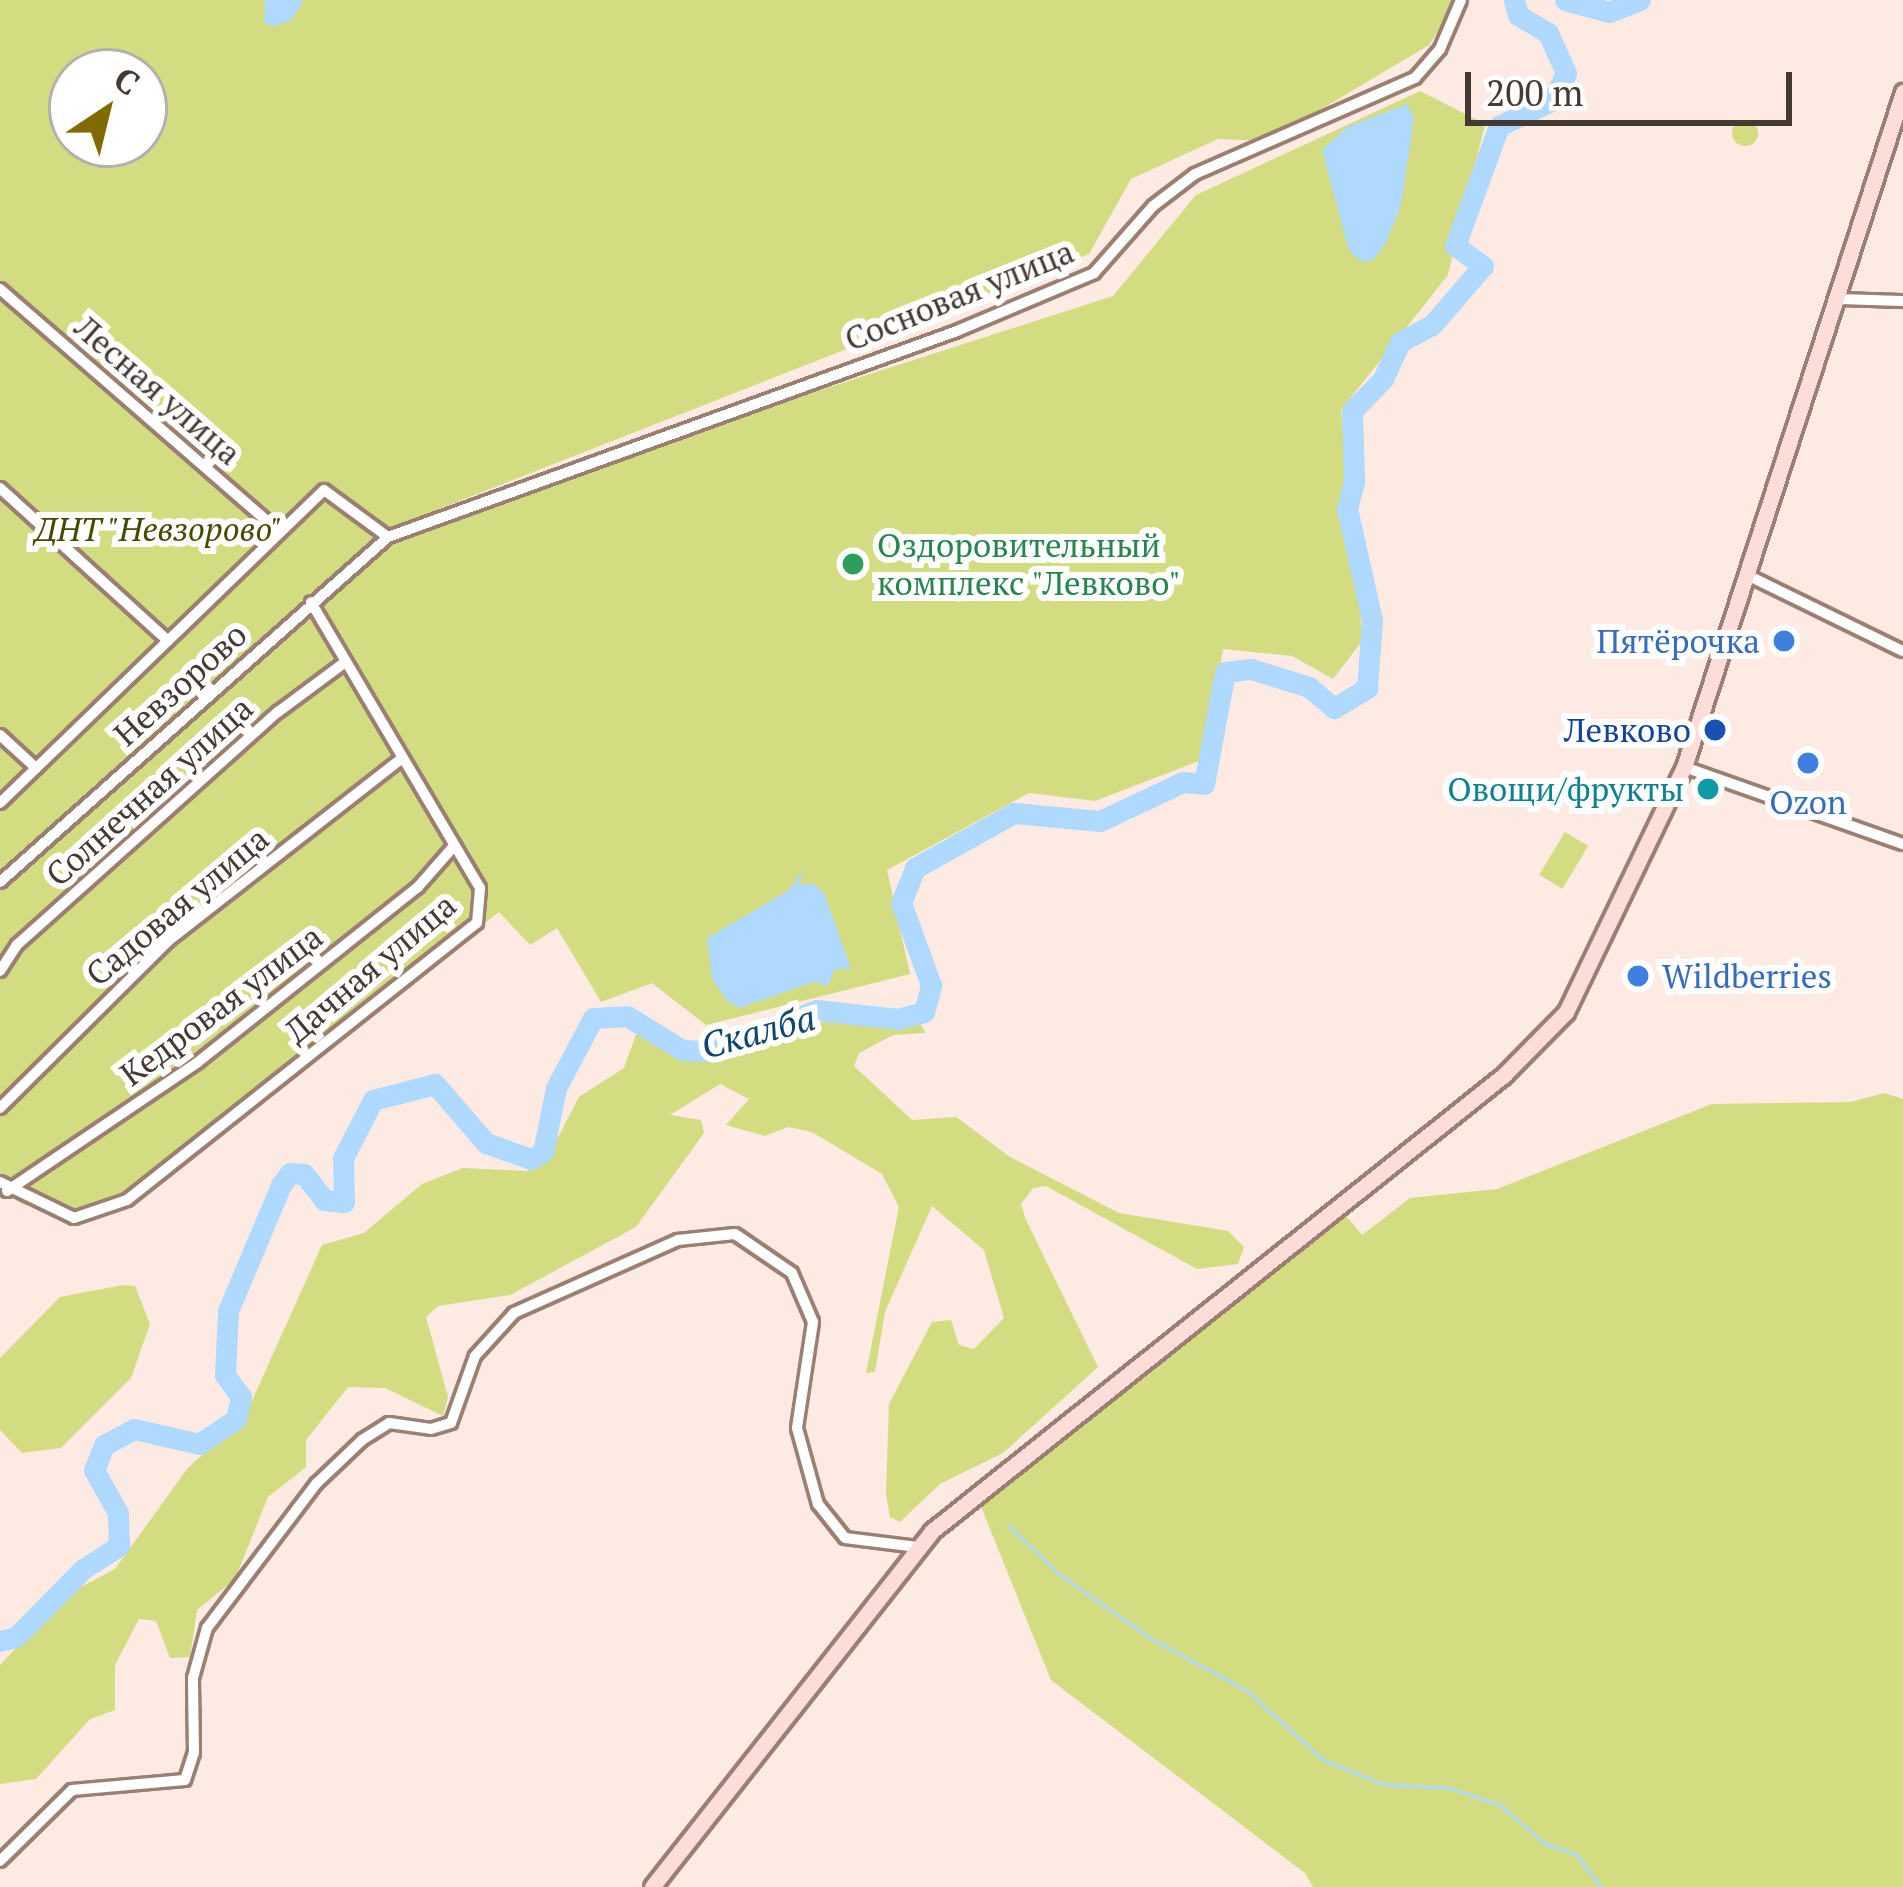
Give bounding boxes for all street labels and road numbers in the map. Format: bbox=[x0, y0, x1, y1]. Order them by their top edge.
street label: Сосновая улица bbox=[839, 231, 1079, 359]
street label: Лесная улица bbox=[67, 307, 249, 473]
street label: Невзорово bbox=[106, 614, 254, 754]
street label: Солнечная улица bbox=[38, 688, 260, 894]
street label: Садовая улица bbox=[78, 818, 276, 994]
street label: Дачная улица bbox=[276, 885, 464, 1051]
street label: Кедровая улица bbox=[112, 916, 330, 1094]

